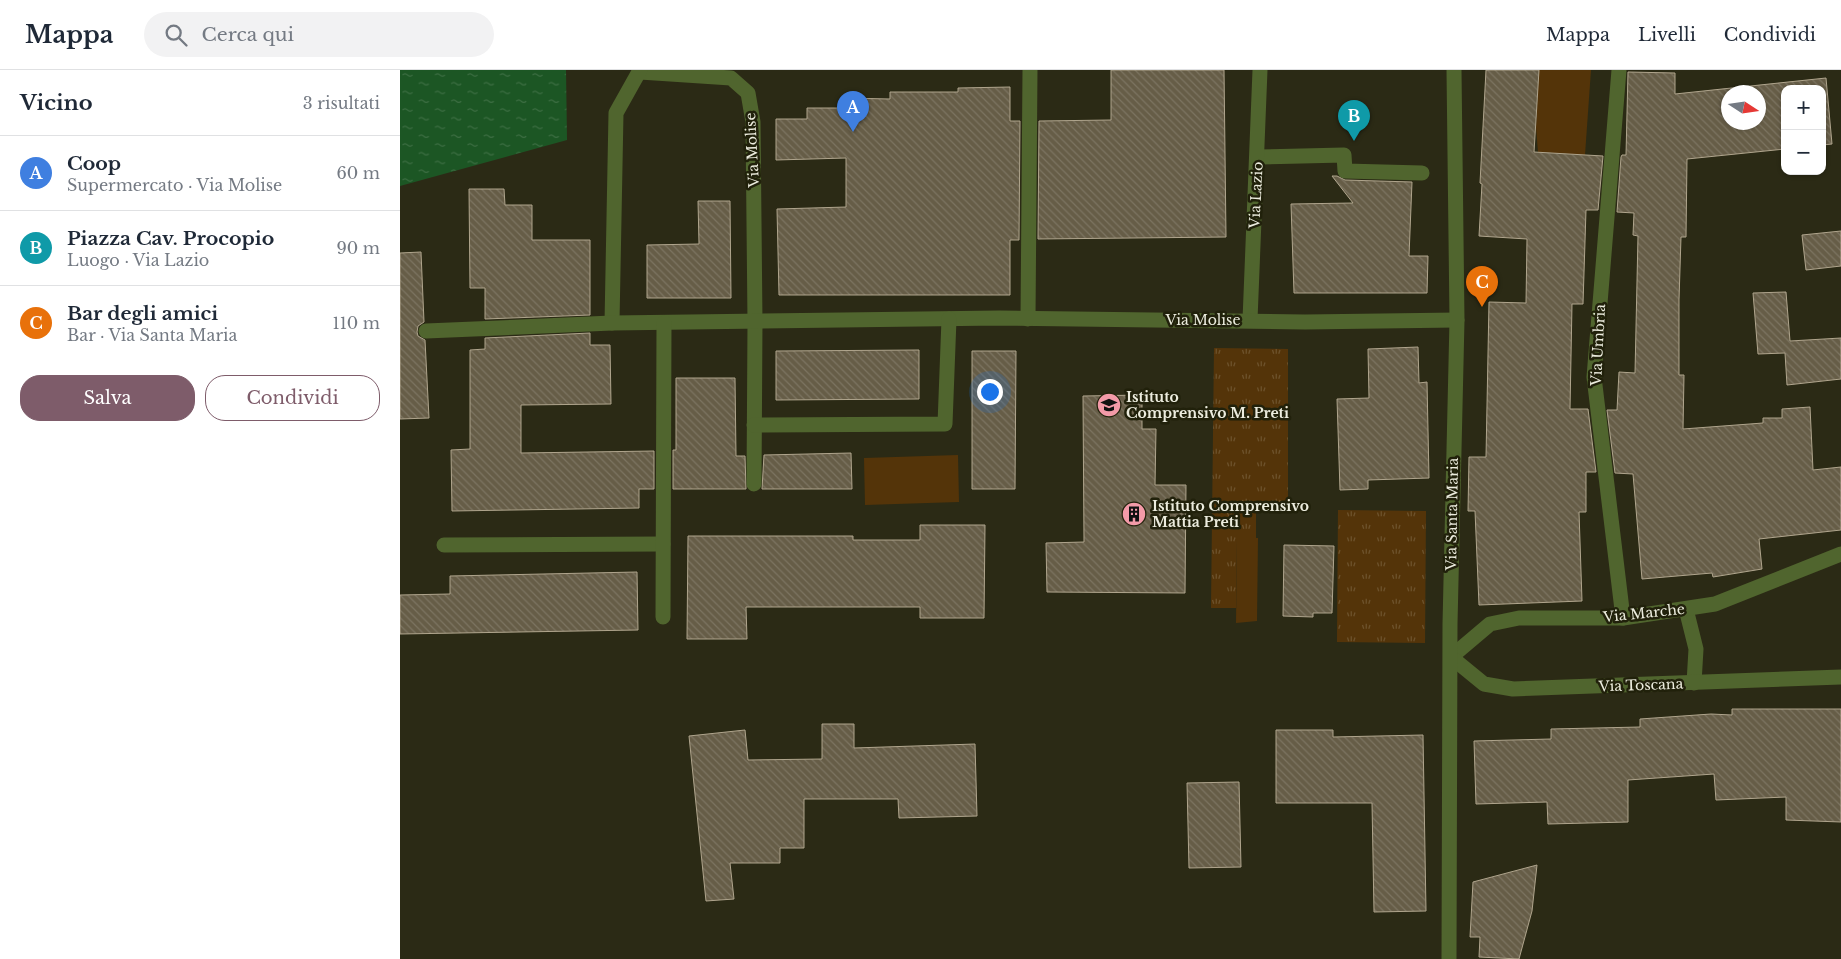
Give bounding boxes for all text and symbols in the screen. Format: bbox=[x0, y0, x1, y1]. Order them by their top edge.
search box bbox=[144, 12, 494, 57]
text: Mappa bbox=[25, 20, 114, 49]
icon: search bbox=[162, 21, 190, 49]
text: Cerca qui bbox=[202, 23, 294, 46]
text: Mappa bbox=[1546, 24, 1610, 46]
text: Livelli bbox=[1638, 24, 1696, 46]
text: Condividi bbox=[1724, 24, 1816, 46]
north arrow bbox=[1721, 85, 1766, 130]
map controls bbox=[1781, 85, 1826, 175]
button: + bbox=[1781, 85, 1826, 130]
text: Vicino bbox=[20, 90, 93, 116]
pin: A bbox=[837, 91, 869, 132]
text: 3 risultati bbox=[303, 93, 380, 113]
pin: B bbox=[1338, 100, 1370, 141]
street label: Via Molise bbox=[741, 112, 763, 189]
button: − bbox=[1781, 130, 1826, 175]
text: Coop bbox=[67, 152, 121, 175]
street label: Via Lazio bbox=[1245, 161, 1267, 230]
text: A bbox=[30, 163, 42, 183]
text: 60 m bbox=[337, 163, 380, 183]
text: Supermercato · Via Molise bbox=[67, 175, 282, 195]
text: Piazza Cav. Procopio bbox=[67, 227, 274, 250]
text: B bbox=[30, 238, 42, 258]
text: 90 m bbox=[337, 238, 380, 258]
text: Luogo · Via Lazio bbox=[67, 250, 209, 270]
pin: C bbox=[1466, 266, 1498, 307]
text: Bar degli amici bbox=[67, 302, 218, 325]
street label: Via Umbria bbox=[1587, 303, 1609, 388]
street label: Via Molise bbox=[1165, 311, 1240, 329]
text: C bbox=[29, 313, 43, 333]
text: 110 m bbox=[333, 313, 380, 333]
text: Bar · Via Santa Maria bbox=[67, 325, 237, 345]
button: Salva bbox=[20, 375, 195, 421]
button: Condividi bbox=[205, 375, 380, 421]
your location bbox=[977, 379, 1003, 405]
place label: Istituto Comprensivo M. Preti bbox=[1126, 388, 1289, 422]
school or university icon: Istituto Comprensivo M. Preti bbox=[1096, 392, 1122, 418]
street label: Via Santa Maria bbox=[1442, 457, 1462, 572]
place label: Istituto Comprensivo Mattia Preti bbox=[1152, 497, 1309, 531]
building icon: Istituto Comprensivo Mattia Preti bbox=[1121, 501, 1147, 527]
street label: Via Marche bbox=[1601, 600, 1686, 626]
street label: Via Toscana bbox=[1597, 675, 1684, 696]

